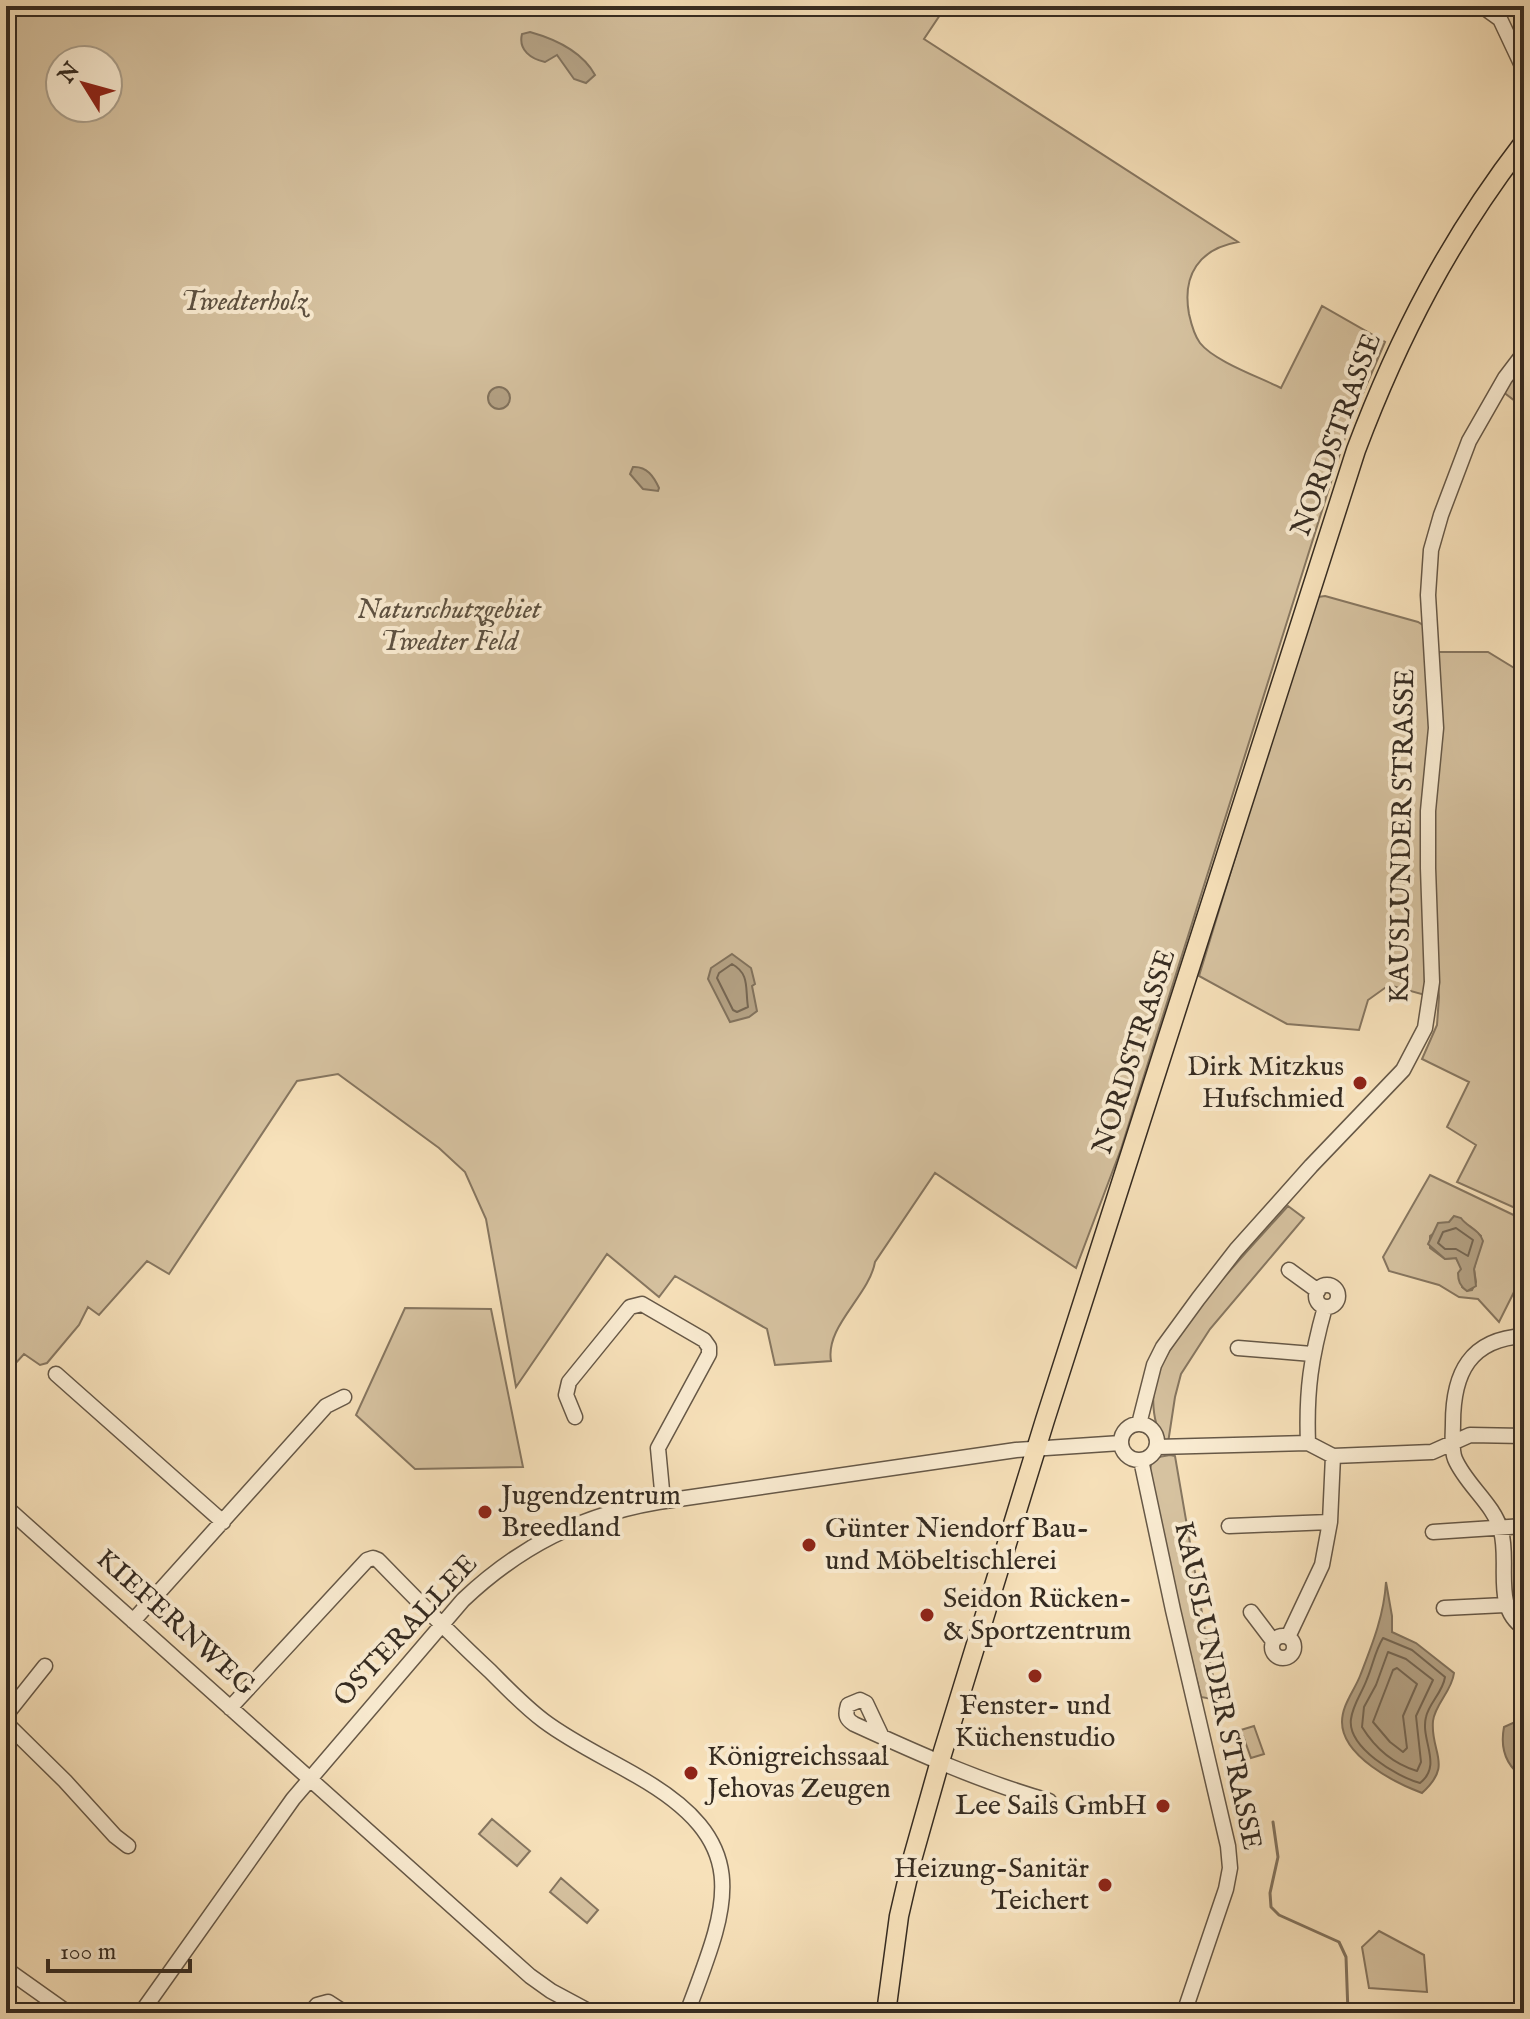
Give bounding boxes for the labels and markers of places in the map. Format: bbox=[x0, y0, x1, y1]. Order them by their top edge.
place label: Dirk Mitzkus Hufschmied bbox=[1187, 1050, 1344, 1117]
marker: Dirk Mitzkus Hufschmied bbox=[1351, 1074, 1369, 1092]
place label: Jugendzentrum Breedland bbox=[498, 1479, 681, 1546]
marker: Jugendzentrum Breedland bbox=[476, 1503, 494, 1521]
place label: Günter Niendorf Bau- und Möbeltischlerei bbox=[825, 1512, 1089, 1579]
marker: Günter Niendorf Bau- und Möbeltischlerei bbox=[800, 1536, 818, 1554]
place label: Seidon Rücken- & Sportzentrum bbox=[943, 1582, 1132, 1649]
marker: Seidon Rücken- & Sportzentrum bbox=[918, 1606, 936, 1624]
marker: Fenster- und Küchenstudio bbox=[1026, 1667, 1044, 1685]
place label: Fenster- und Küchenstudio bbox=[955, 1689, 1115, 1756]
place label: Königreichssaal Jehovas Zeugen bbox=[704, 1740, 891, 1807]
marker: Königreichssaal Jehovas Zeugen bbox=[682, 1764, 700, 1782]
place label: Lee Sails GmbH bbox=[955, 1789, 1147, 1824]
marker: Lee Sails GmbH bbox=[1154, 1797, 1172, 1815]
place label: Heizung-Sanitär Teichert bbox=[894, 1852, 1089, 1919]
marker: Heizung-Sanitär Teichert bbox=[1096, 1876, 1114, 1894]

